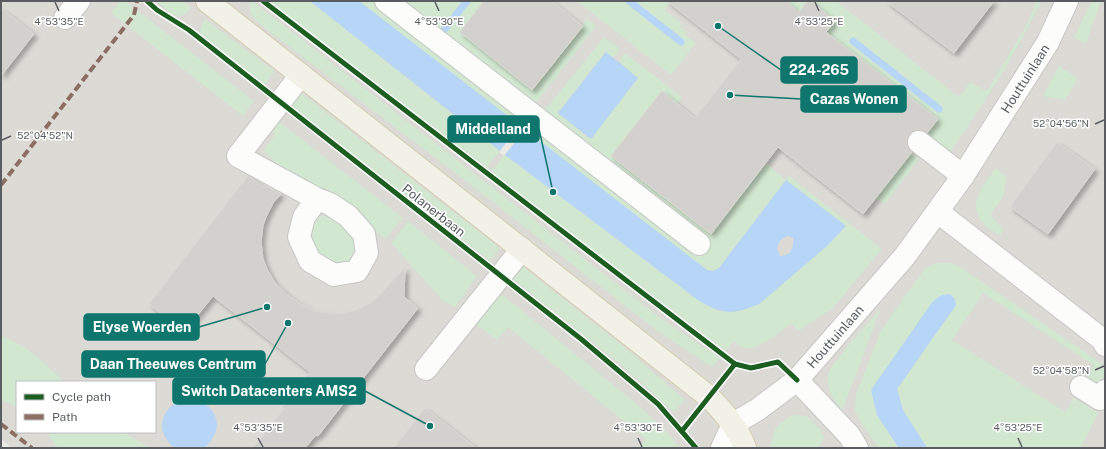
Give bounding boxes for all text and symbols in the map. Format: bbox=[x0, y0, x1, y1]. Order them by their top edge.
text: 4°53'35"E bbox=[34, 15, 84, 27]
text: 4°53'30"E bbox=[415, 15, 463, 27]
text: 4°53'25"E bbox=[795, 15, 843, 27]
street label: Houttuinlaan bbox=[998, 42, 1053, 116]
callout: 224-265 bbox=[781, 57, 857, 83]
text: 224-265 bbox=[789, 62, 849, 78]
callout: Cazas Wonen bbox=[801, 86, 906, 112]
text: Cazas Wonen bbox=[810, 91, 898, 107]
callout: Middelland bbox=[448, 116, 539, 142]
text: 52°04'56"N bbox=[1033, 117, 1089, 129]
text: Middelland bbox=[455, 121, 531, 137]
text: 52°04'52"N bbox=[17, 129, 73, 141]
street label: Polanerbaan bbox=[399, 181, 468, 240]
street label: Houttuinlaan bbox=[804, 302, 867, 371]
callout: Elyse Woerden bbox=[84, 314, 199, 340]
text: Elyse Woerden bbox=[93, 319, 191, 335]
callout: Daan Theeuwes Centrum bbox=[82, 351, 265, 377]
text: Daan Theeuwes Centrum bbox=[90, 356, 256, 372]
text: 52°04'58"N bbox=[1033, 364, 1089, 376]
callout: Switch Datacenters AMS2 bbox=[173, 378, 365, 404]
legend bbox=[16, 381, 156, 433]
text: Switch Datacenters AMS2 bbox=[181, 383, 357, 399]
text: Cycle path bbox=[52, 390, 111, 404]
text: Path bbox=[52, 410, 78, 424]
text: 4°53'35"E bbox=[233, 421, 283, 433]
text: 4°53'30"E bbox=[614, 421, 662, 433]
text: 4°53'25"E bbox=[994, 421, 1042, 433]

